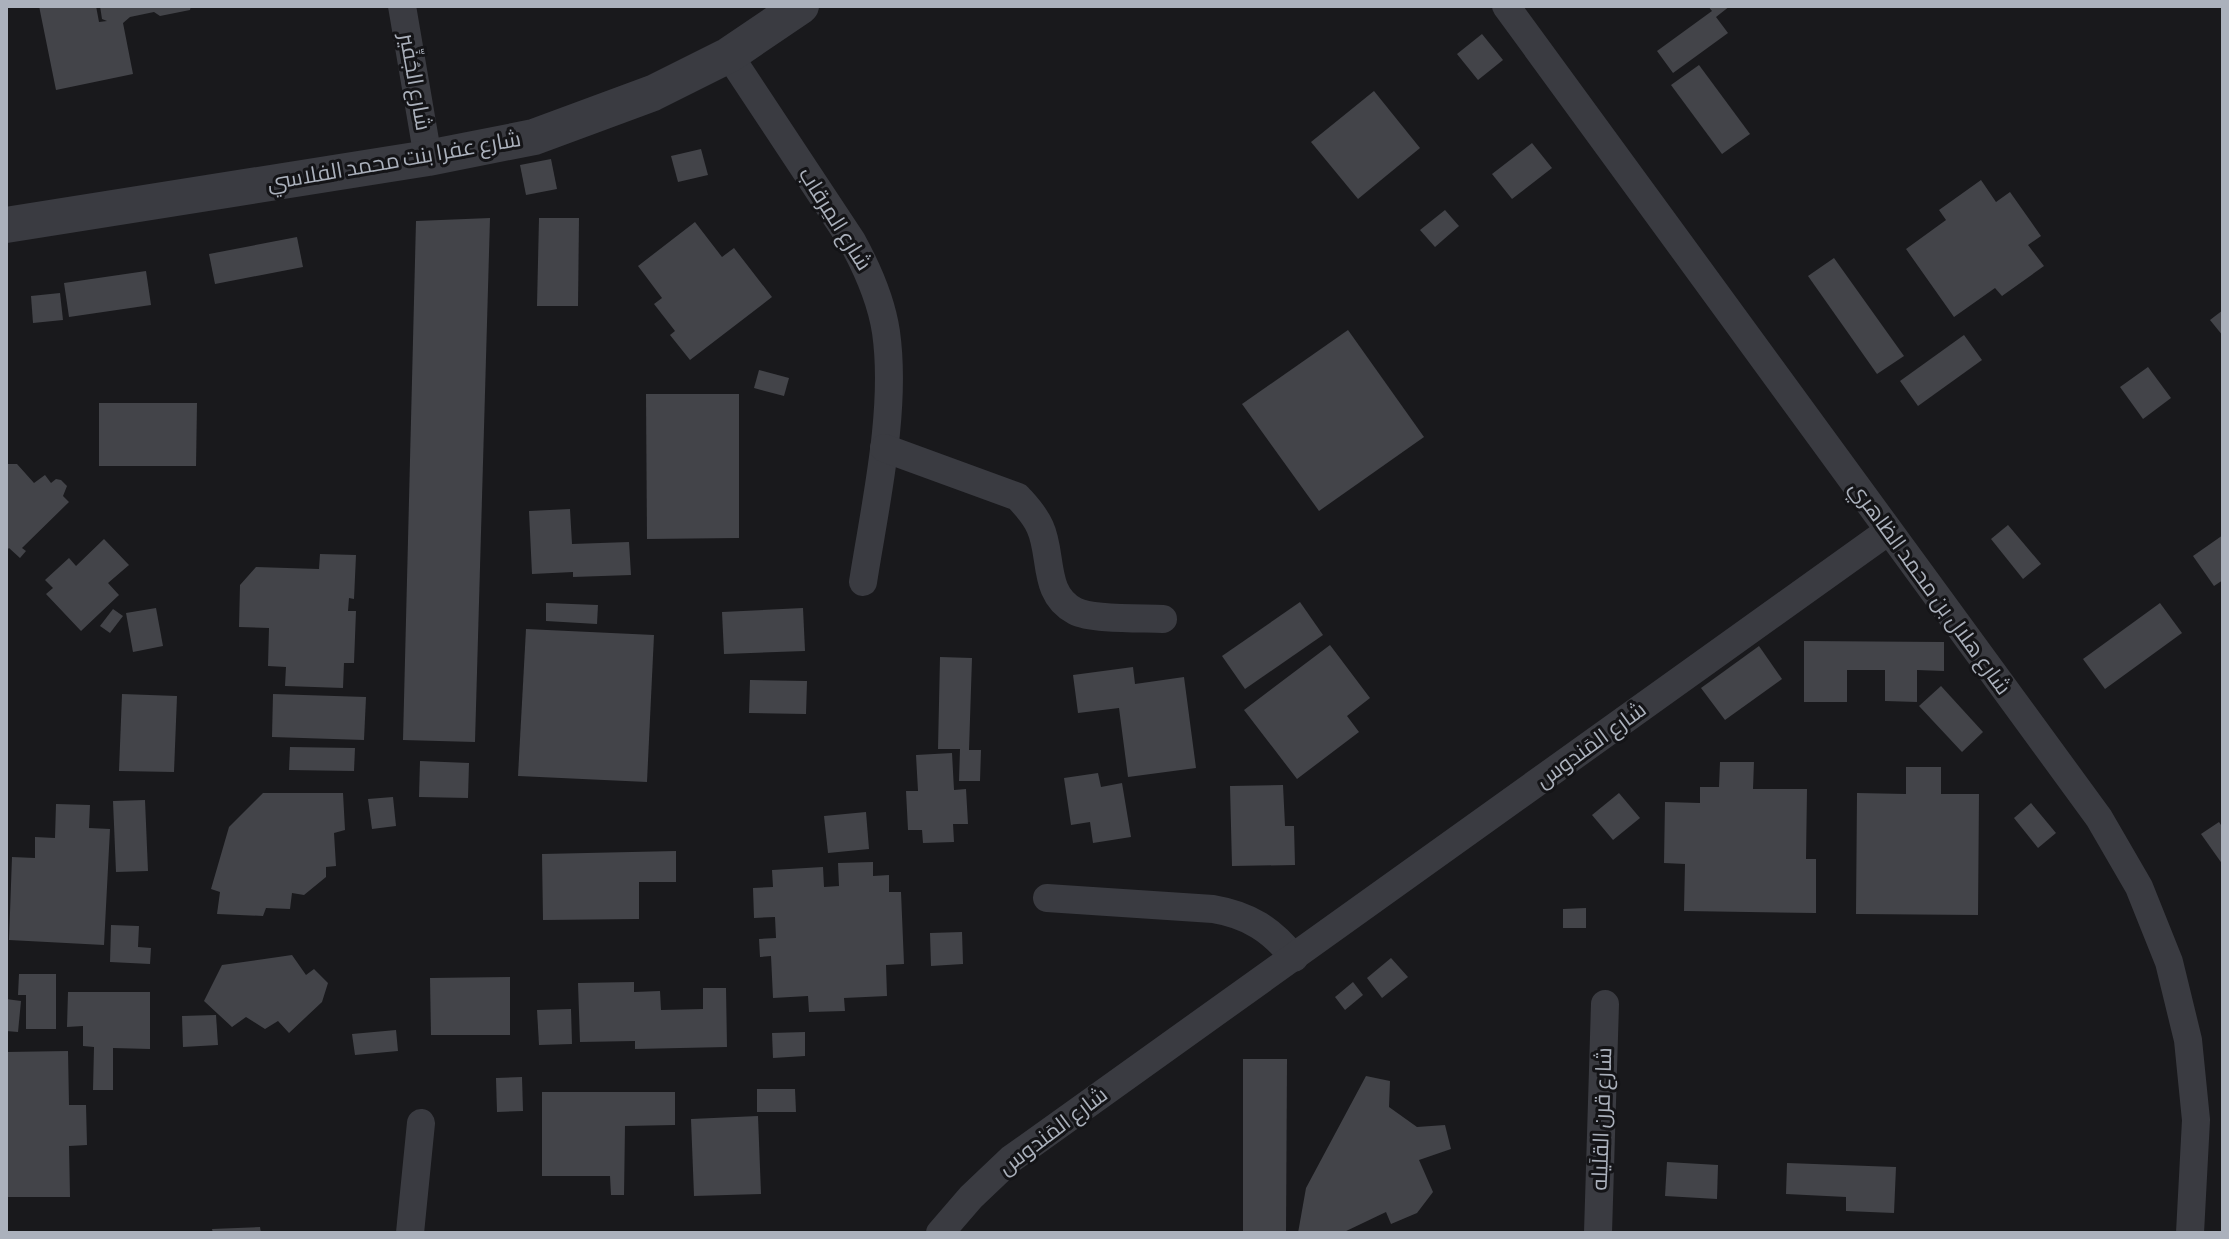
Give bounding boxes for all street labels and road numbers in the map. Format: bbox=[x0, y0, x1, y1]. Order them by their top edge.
street label: شارع الجُفِّير bbox=[392, 29, 439, 133]
street label: شارع عفرا بنت محمد الفلاسي bbox=[265, 128, 524, 199]
street label: شارع المِرقاب bbox=[792, 164, 875, 276]
street label: شارع هلال بن محمد الظاهري bbox=[1841, 477, 2015, 702]
street label: شارع المَندوس bbox=[1532, 698, 1652, 795]
street label: شارع قرن القلَيله bbox=[1588, 1047, 1618, 1191]
street label: شارع المَندوس bbox=[994, 1083, 1113, 1181]

